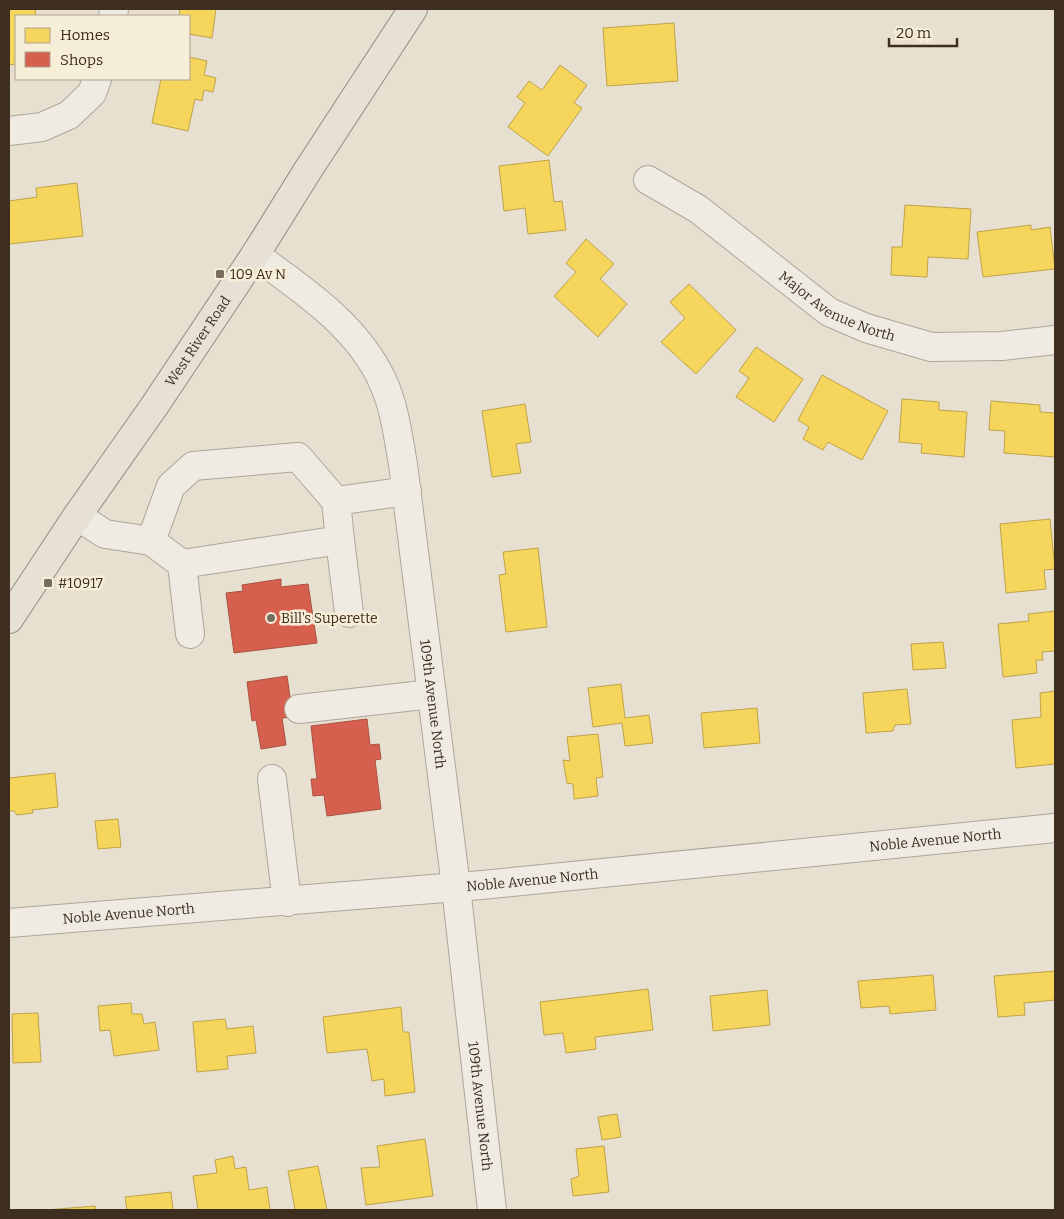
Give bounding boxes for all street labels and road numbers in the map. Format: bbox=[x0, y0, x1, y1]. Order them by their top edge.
street label: Major Avenue North bbox=[775, 268, 897, 345]
street label: West River Road bbox=[162, 293, 234, 390]
street label: 109th Avenue North bbox=[416, 638, 449, 770]
street label: Noble Avenue North bbox=[869, 825, 1002, 855]
street label: Noble Avenue North bbox=[466, 865, 599, 895]
street label: Noble Avenue North bbox=[62, 900, 196, 928]
street label: 109th Avenue North bbox=[464, 1041, 496, 1172]

